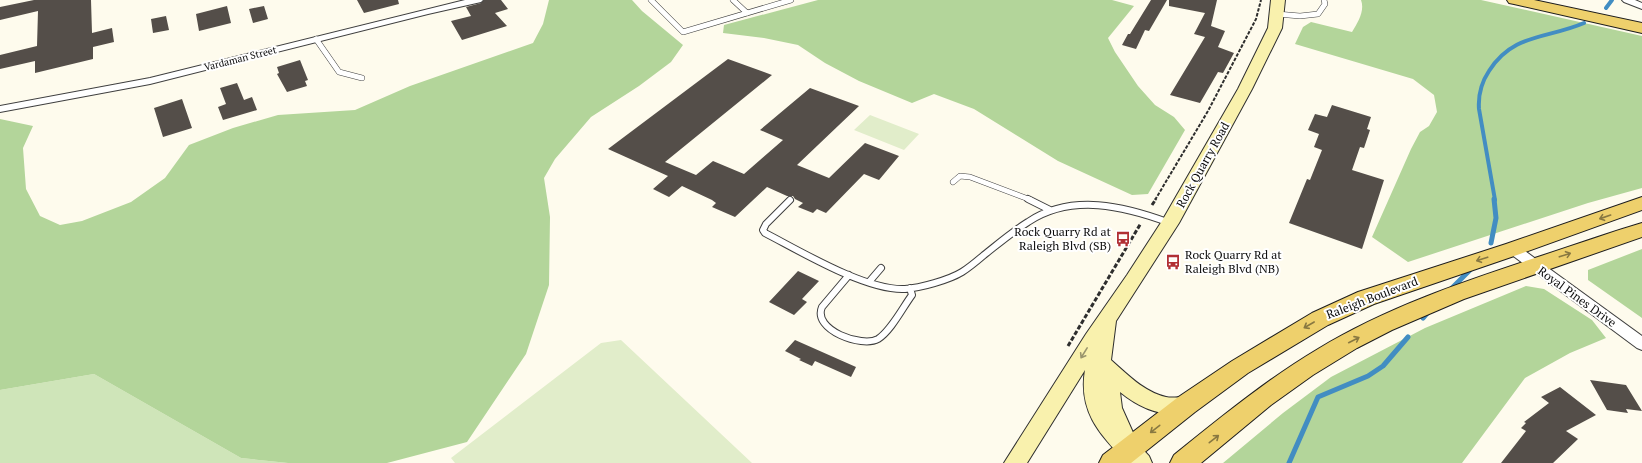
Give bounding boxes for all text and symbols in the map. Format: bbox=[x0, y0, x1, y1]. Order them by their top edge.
street label: Vardaman Street bbox=[203, 43, 278, 74]
street label: Rock Quarry Road bbox=[1173, 119, 1232, 210]
one-way arrow bbox=[1600, 213, 1612, 221]
place label: Rock Quarry Rd at Raleigh Blvd (SB) bbox=[1014, 224, 1112, 253]
bus stop icon: Rock Quarry Rd at Raleigh Blvd (SB) bbox=[1114, 230, 1132, 248]
place label: Rock Quarry Rd at Raleigh Blvd (NB) bbox=[1185, 247, 1282, 276]
one-way arrow bbox=[1559, 251, 1572, 258]
bus stop icon: Rock Quarry Rd at Raleigh Blvd (NB) bbox=[1164, 253, 1182, 271]
one-way arrow bbox=[1476, 256, 1489, 263]
street label: Royal Pines Drive bbox=[1535, 263, 1619, 330]
street label: Raleigh Boulevard bbox=[1324, 273, 1420, 322]
one-way arrow bbox=[1303, 322, 1315, 329]
one-way arrow bbox=[1348, 335, 1360, 343]
one-way arrow bbox=[1080, 347, 1088, 358]
one-way arrow bbox=[1149, 425, 1160, 433]
one-way arrow bbox=[1208, 434, 1219, 443]

